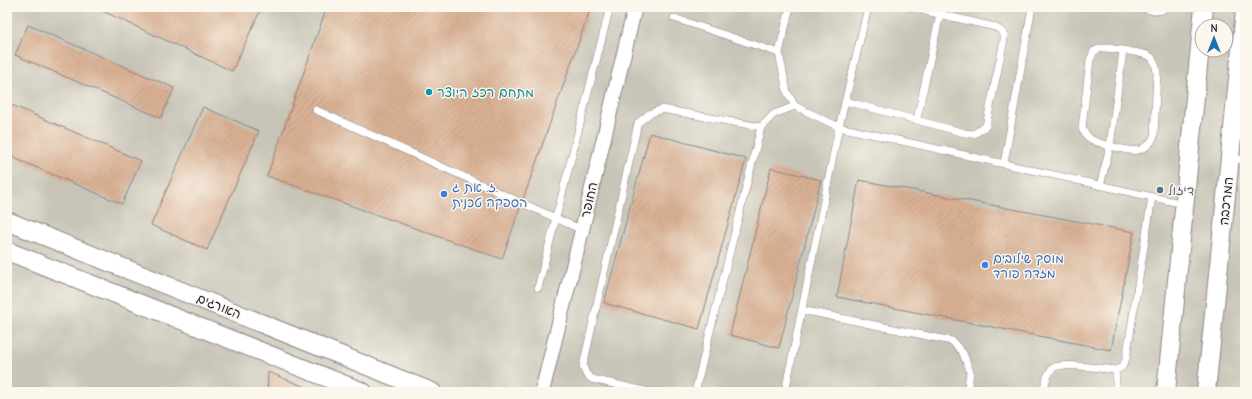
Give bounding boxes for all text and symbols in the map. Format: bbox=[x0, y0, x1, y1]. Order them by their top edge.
north arrow bbox=[1194, 18, 1234, 58]
text: N bbox=[1210, 22, 1218, 35]
place label: מתחם רכז היוצר bbox=[437, 85, 534, 100]
marker: מתחם רכז היוצר bbox=[424, 87, 434, 97]
street label: המרכבה bbox=[1216, 176, 1236, 226]
place label: ז. את ג. הספקה טכנית bbox=[452, 180, 528, 210]
street label: החופר bbox=[578, 181, 600, 219]
place label: דיזול bbox=[1168, 183, 1194, 198]
marker: דיזול bbox=[1155, 185, 1165, 195]
marker: ז. את ג. הספקה טכנית bbox=[439, 189, 449, 199]
place label: מוסך שילובים מזדה פורד bbox=[993, 251, 1064, 281]
marker: מוסך שילובים מזדה פורד bbox=[980, 260, 990, 270]
street label: האורגים bbox=[195, 290, 243, 322]

